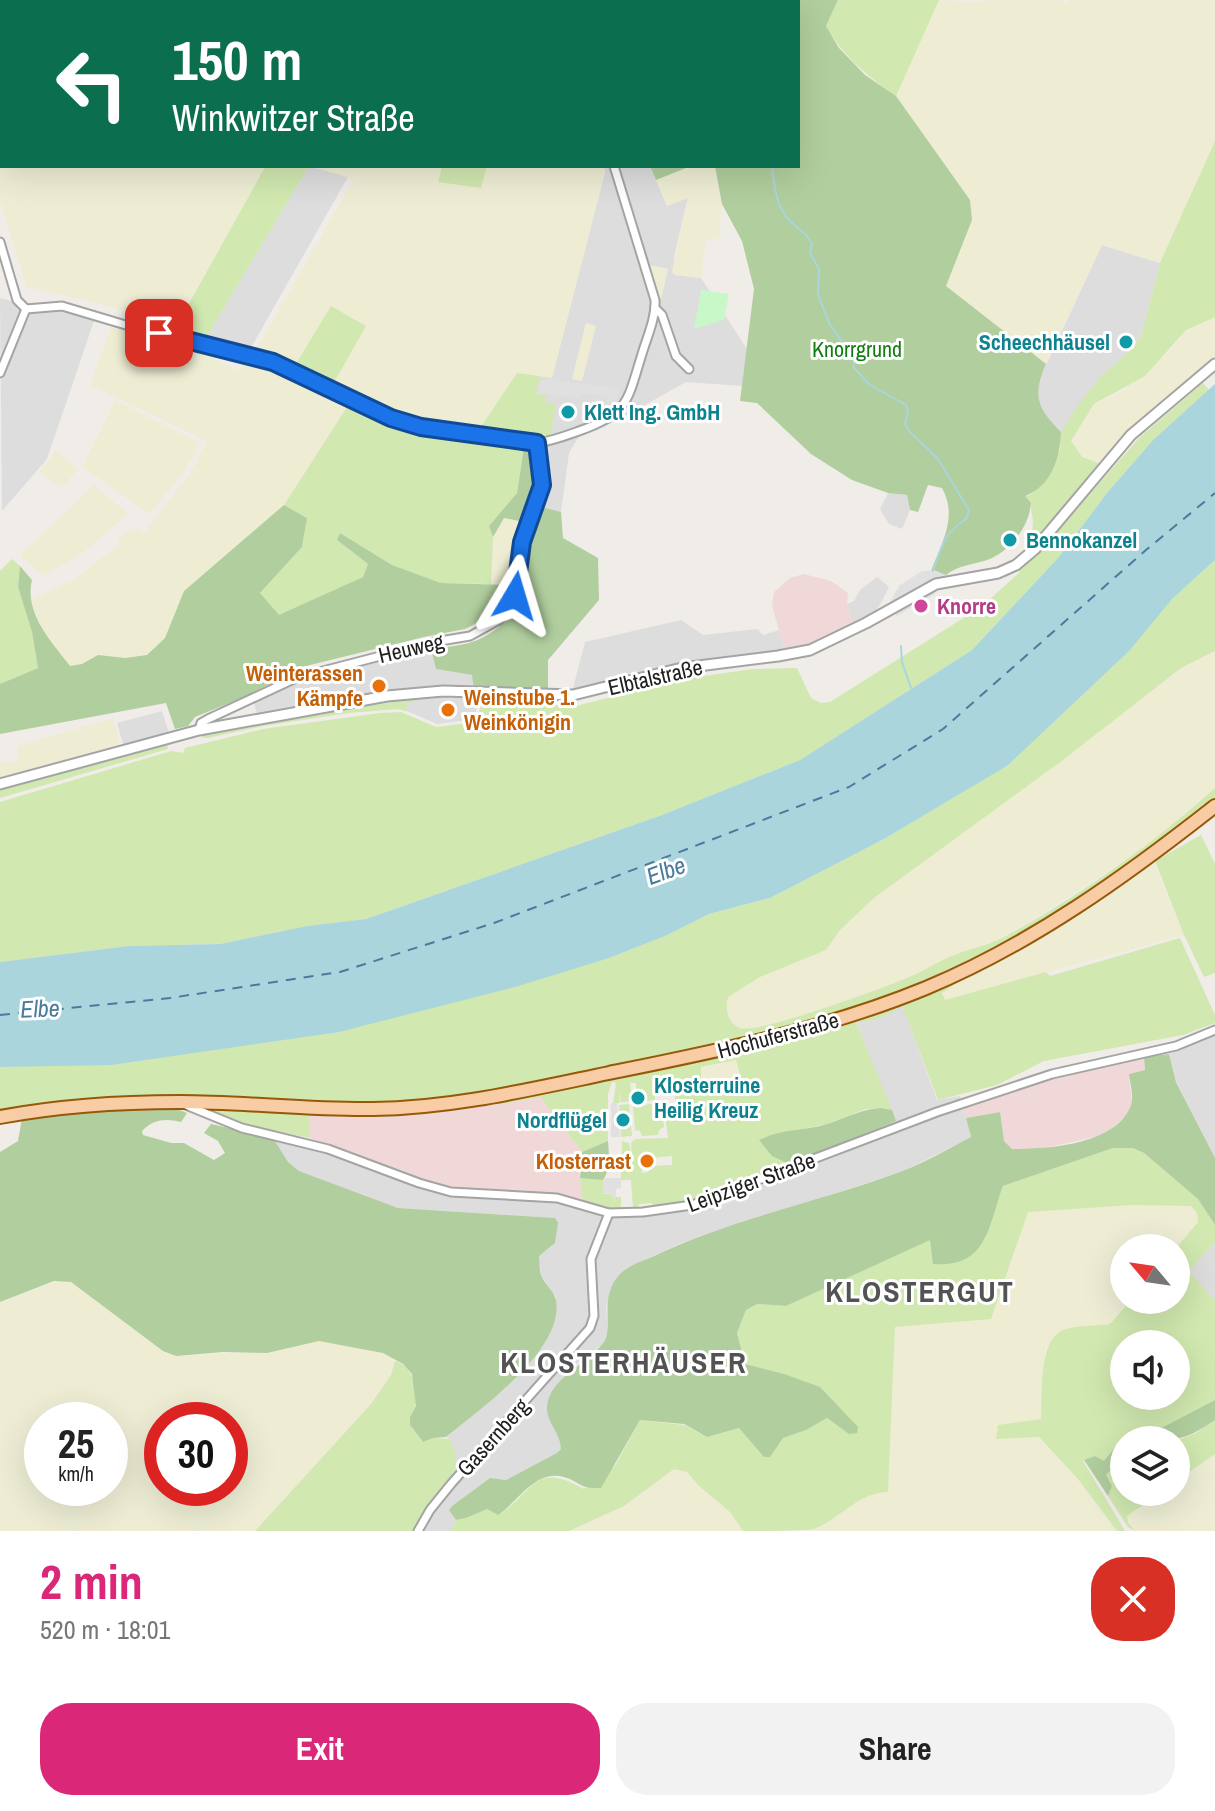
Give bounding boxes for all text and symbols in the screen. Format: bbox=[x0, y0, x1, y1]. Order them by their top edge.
text: 150 m bbox=[172, 22, 302, 97]
icon: left bbox=[40, 32, 144, 136]
text: Winkwitzer Straße bbox=[172, 94, 415, 142]
pin bbox=[125, 299, 193, 367]
icon: arrive bbox=[137, 311, 181, 355]
place label: Scheechhäusel bbox=[979, 327, 1110, 357]
marker: Scheechhäusel bbox=[1117, 333, 1135, 351]
park label: Knorrgrund bbox=[812, 334, 902, 364]
place label: Klett Ing. GmbH bbox=[584, 397, 720, 427]
marker: Klett Ing. GmbH bbox=[559, 403, 577, 421]
place label: Bennokanzel bbox=[1026, 525, 1137, 555]
marker: Bennokanzel bbox=[1001, 531, 1019, 549]
position arrow bbox=[473, 554, 557, 638]
place label: Knorre bbox=[937, 591, 996, 621]
marker: Knorre bbox=[912, 597, 930, 615]
street label: Heuweg bbox=[375, 626, 447, 670]
street label: Elbtalstraße bbox=[605, 652, 705, 702]
place label: Weinterassen Kämpfe bbox=[246, 658, 363, 713]
marker: Weinterassen Kämpfe bbox=[370, 677, 388, 695]
place label: Weinstube 1. Weinkönigin bbox=[464, 682, 575, 737]
marker: Weinstube 1. Weinkönigin bbox=[439, 701, 457, 719]
water label: Elbe bbox=[642, 848, 690, 892]
water label: Elbe bbox=[20, 991, 60, 1025]
street label: Hochuferstraße bbox=[714, 1004, 842, 1066]
place label: Klosterruine Heilig Kreuz bbox=[654, 1070, 760, 1125]
marker: Klosterruine Heilig Kreuz bbox=[629, 1089, 647, 1107]
place label: Nordflügel bbox=[517, 1105, 607, 1135]
marker: Nordflügel bbox=[614, 1111, 632, 1129]
street label: Leipziger Straße bbox=[683, 1145, 819, 1219]
place label: Klosterrast bbox=[536, 1146, 631, 1176]
marker: Klosterrast bbox=[638, 1152, 656, 1170]
north arrow bbox=[1110, 1234, 1190, 1314]
map controls bbox=[1110, 1234, 1190, 1506]
district label: KLOSTERGUT bbox=[825, 1271, 1015, 1311]
button: sound bbox=[1110, 1330, 1190, 1410]
district label: KLOSTERHÄUSER bbox=[500, 1342, 748, 1382]
street label: Gasernberg bbox=[450, 1392, 536, 1482]
speed limit sign: 30 bbox=[144, 1402, 248, 1506]
text: 25 bbox=[58, 1417, 94, 1470]
button: layers bbox=[1110, 1426, 1190, 1506]
text: km/h bbox=[58, 1460, 94, 1487]
text: 2 min bbox=[40, 1549, 143, 1614]
button: close bbox=[1091, 1557, 1175, 1641]
text: 520 m · 18:01 bbox=[40, 1612, 170, 1647]
button: Exit bbox=[40, 1703, 600, 1795]
button: Share bbox=[616, 1703, 1175, 1795]

